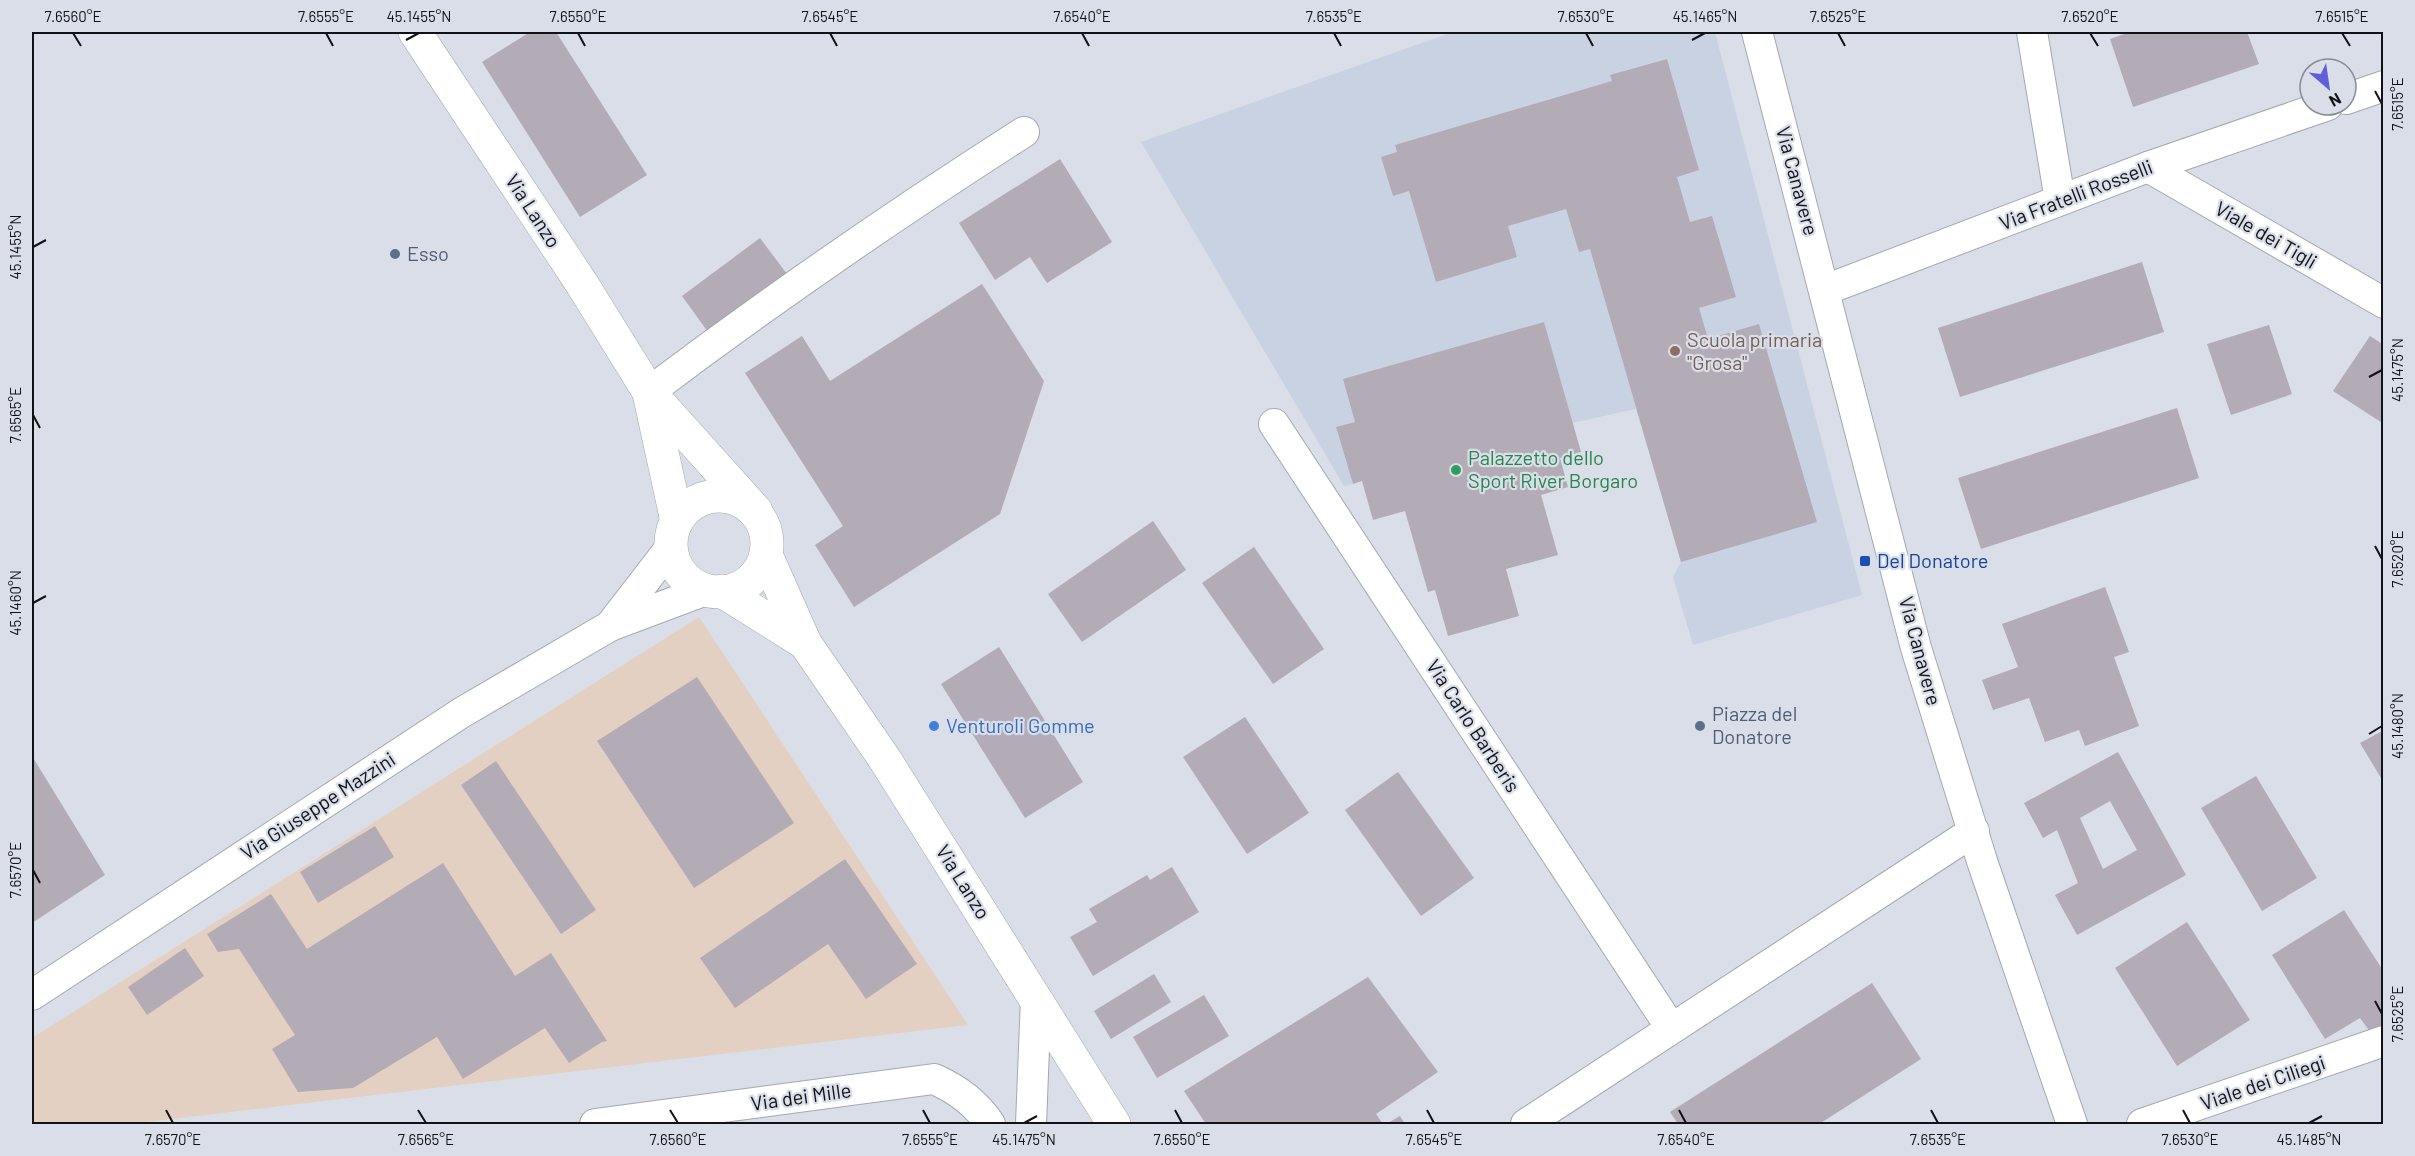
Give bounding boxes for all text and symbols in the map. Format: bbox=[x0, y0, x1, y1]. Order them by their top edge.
text: 7.6560°E bbox=[44, 7, 102, 25]
text: 7.6555°E bbox=[298, 7, 354, 25]
text: 45.1455°N bbox=[387, 7, 451, 25]
text: 7.6550°E bbox=[549, 7, 607, 25]
text: 7.6545°E bbox=[802, 7, 858, 25]
text: 7.6540°E bbox=[1053, 7, 1111, 25]
text: 7.6535°E bbox=[1306, 7, 1362, 25]
text: 7.6530°E bbox=[1557, 7, 1615, 25]
text: 45.1465°N bbox=[1673, 7, 1737, 25]
text: 7.6525°E bbox=[1810, 7, 1866, 25]
text: 7.6520°E bbox=[2061, 7, 2119, 25]
text: 7.6515°E bbox=[2315, 7, 2369, 25]
north arrow bbox=[2298, 57, 2358, 117]
text: 7.6515°E bbox=[2388, 77, 2406, 131]
text: N bbox=[2326, 90, 2345, 111]
street label: Via Canavere bbox=[1772, 124, 1824, 238]
street label: Via Fratelli Rosselli bbox=[1995, 154, 2156, 234]
street label: Via Lanzo bbox=[501, 169, 567, 252]
street label: Viale dei Tigli bbox=[2211, 195, 2322, 273]
text: 45.1455°N bbox=[6, 215, 24, 279]
place label: Esso bbox=[407, 241, 449, 265]
marker: Esso bbox=[388, 247, 402, 261]
place label: Scuola primaria "Grosa" bbox=[1687, 327, 1822, 374]
text: 45.1475°N bbox=[2388, 338, 2406, 402]
marker: Scuola primaria "Grosa" bbox=[1668, 344, 1682, 358]
text: 7.6565°E bbox=[6, 387, 24, 443]
place label: Palazzetto dello Sport River Borgaro bbox=[1468, 445, 1638, 492]
marker: Palazzetto dello Sport River Borgaro bbox=[1449, 463, 1463, 477]
text: 7.6520°E bbox=[2388, 530, 2406, 588]
place label: Del Donatore bbox=[1877, 548, 1989, 572]
marker: Del Donatore bbox=[1858, 554, 1872, 568]
text: 45.1460°N bbox=[6, 570, 24, 636]
street label: Via Canavere bbox=[1895, 594, 1947, 708]
street label: Via Carlo Barberis bbox=[1422, 655, 1526, 796]
text: 45.1480°N bbox=[2388, 693, 2406, 759]
place label: Piazza del Donatore bbox=[1712, 701, 1797, 748]
place label: Venturoli Gomme bbox=[946, 713, 1095, 737]
marker: Venturoli Gomme bbox=[927, 719, 941, 733]
marker: Piazza del Donatore bbox=[1693, 719, 1707, 733]
street label: Via Giuseppe Mazzini bbox=[236, 746, 399, 864]
street label: Via Lanzo bbox=[932, 840, 996, 923]
text: 7.6570°E bbox=[6, 842, 24, 898]
text: 7.6525°E bbox=[2388, 986, 2406, 1042]
street label: Viale dei Ciliegi bbox=[2197, 1049, 2328, 1115]
street label: Via dei Mille bbox=[749, 1077, 853, 1115]
text: 7.6570°E bbox=[145, 1130, 201, 1148]
text: 7.6565°E bbox=[398, 1130, 454, 1148]
text: 7.6560°E bbox=[649, 1130, 707, 1148]
text: 7.6555°E bbox=[902, 1130, 958, 1148]
text: 45.1475°N bbox=[992, 1130, 1056, 1148]
text: 7.6550°E bbox=[1153, 1130, 1211, 1148]
text: 7.6545°E bbox=[1406, 1130, 1462, 1148]
text: 7.6540°E bbox=[1657, 1130, 1715, 1148]
text: 7.6535°E bbox=[1910, 1130, 1966, 1148]
text: 7.6530°E bbox=[2161, 1130, 2219, 1148]
text: 45.1485°N bbox=[2276, 1130, 2342, 1148]

